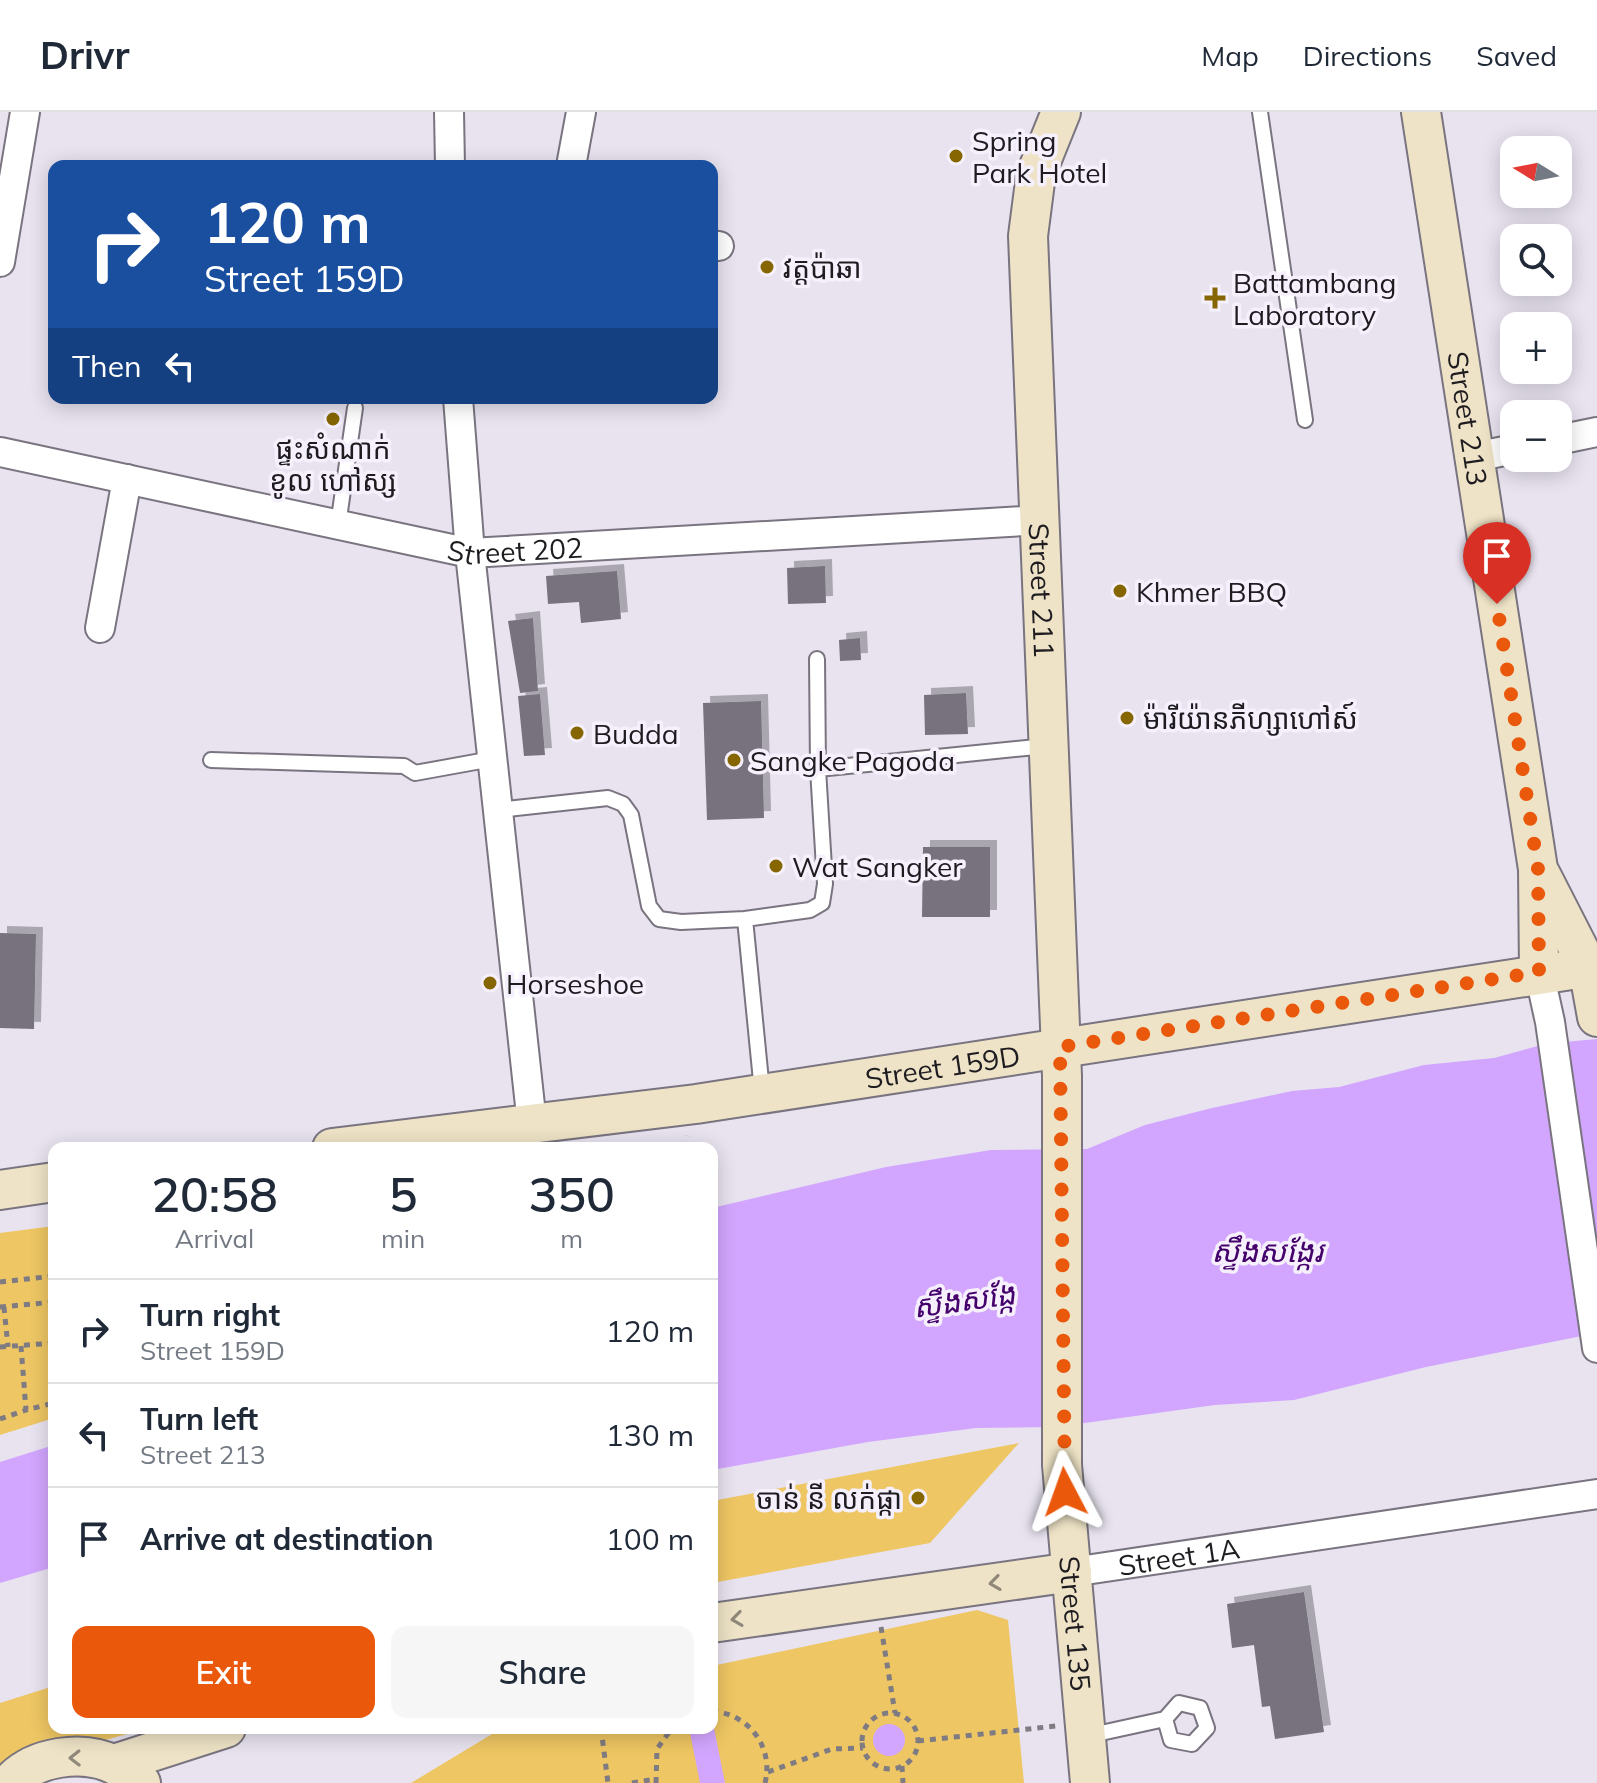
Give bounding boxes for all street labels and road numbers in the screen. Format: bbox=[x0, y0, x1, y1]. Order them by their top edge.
street label: Street 213 bbox=[1441, 349, 1496, 488]
street label: Street 211 bbox=[1022, 522, 1063, 659]
street label: Street 202 bbox=[444, 529, 584, 571]
street label: Street 159D bbox=[863, 1037, 1022, 1095]
street label: Street 1A bbox=[1116, 1530, 1242, 1582]
street label: Street 135 bbox=[1053, 1554, 1099, 1692]

